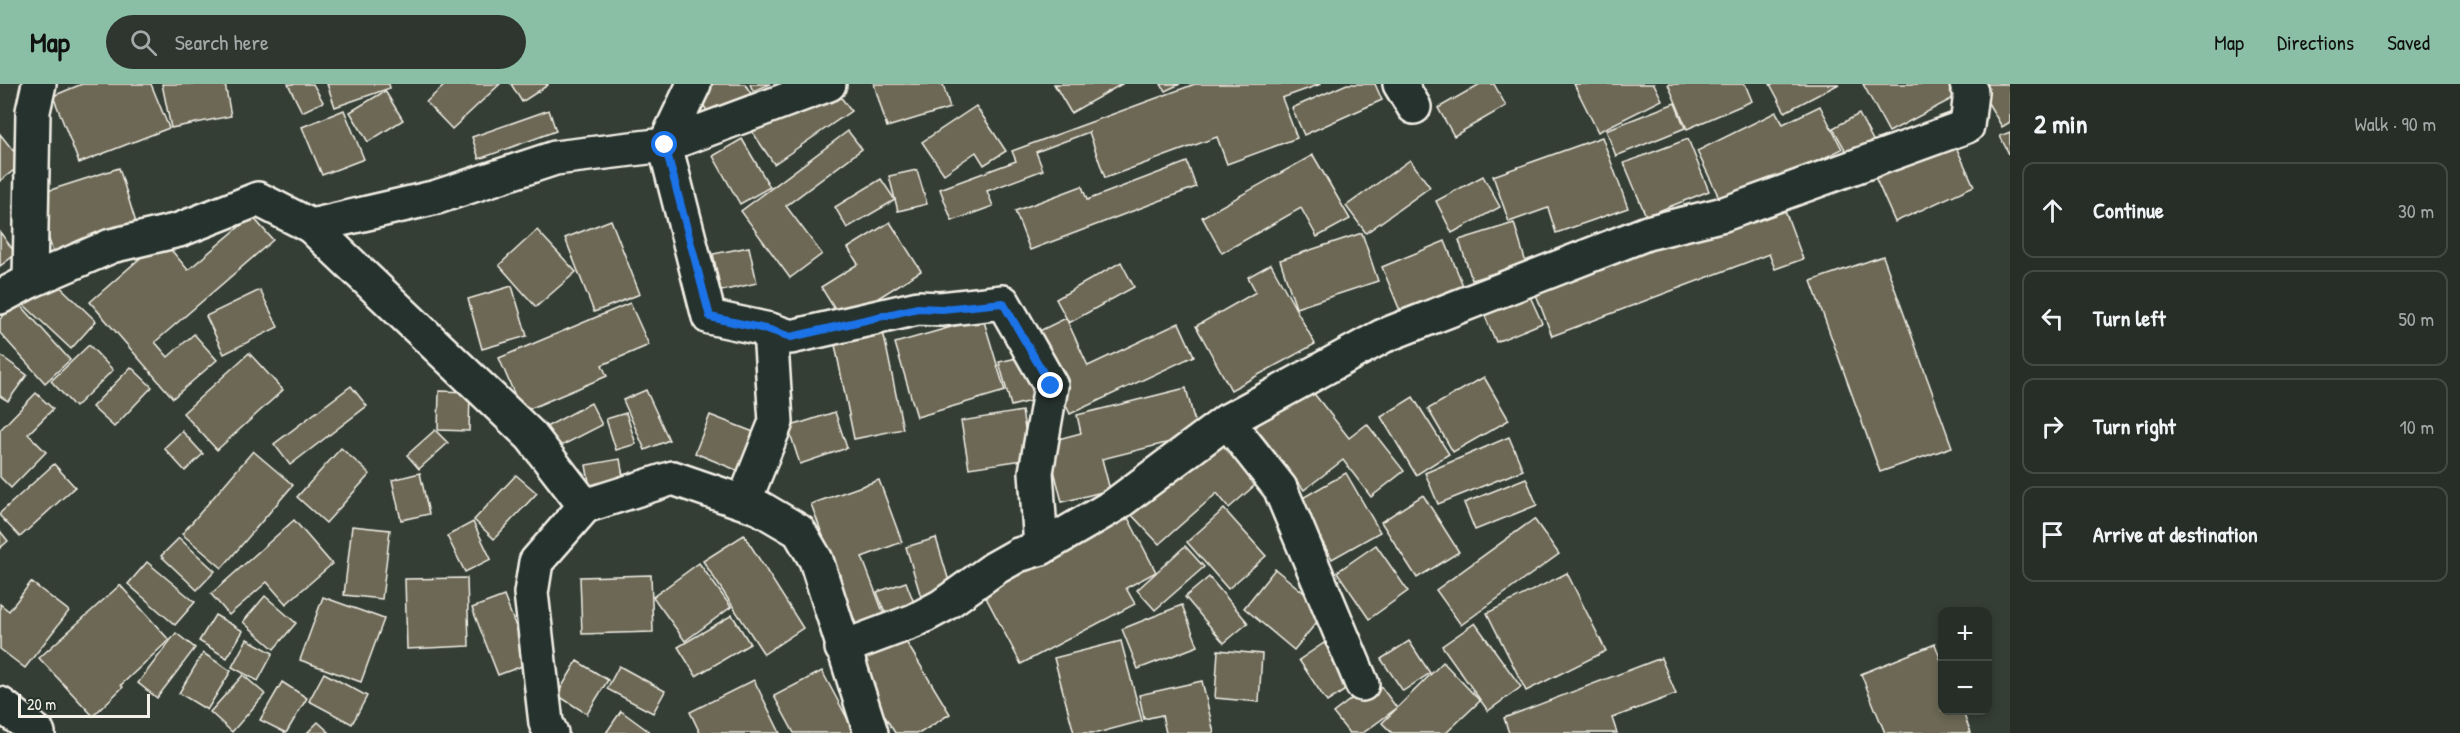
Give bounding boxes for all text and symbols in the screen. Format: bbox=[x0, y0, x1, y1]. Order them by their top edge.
search box bbox=[106, 15, 526, 69]
text: Map bbox=[30, 23, 70, 61]
icon: search bbox=[127, 26, 160, 59]
text: Search here bbox=[175, 27, 269, 57]
text: Map bbox=[2214, 28, 2244, 57]
text: Directions bbox=[2277, 28, 2354, 57]
text: Saved bbox=[2387, 28, 2430, 57]
text: 2 min bbox=[2034, 106, 2087, 141]
text: Walk · 90 m bbox=[2355, 110, 2436, 137]
route start bbox=[651, 131, 677, 157]
icon: ahead bbox=[2036, 194, 2069, 227]
text: Continue bbox=[2093, 195, 2164, 225]
text: 30 m bbox=[2398, 197, 2434, 224]
icon: left bbox=[2036, 302, 2069, 335]
text: Turn left bbox=[2093, 303, 2166, 333]
text: 50 m bbox=[2398, 305, 2434, 332]
route end bbox=[1037, 372, 1063, 398]
icon: right bbox=[2036, 410, 2069, 443]
text: Turn right bbox=[2093, 411, 2176, 441]
text: 10 m bbox=[2400, 413, 2434, 440]
icon: arrive bbox=[2036, 518, 2069, 551]
text: Arrive at destination bbox=[2093, 519, 2258, 549]
map controls bbox=[1938, 607, 1992, 715]
button: + bbox=[1938, 607, 1992, 661]
button: − bbox=[1938, 661, 1992, 715]
scale bar bbox=[18, 691, 150, 718]
text: 20 m bbox=[27, 693, 56, 715]

